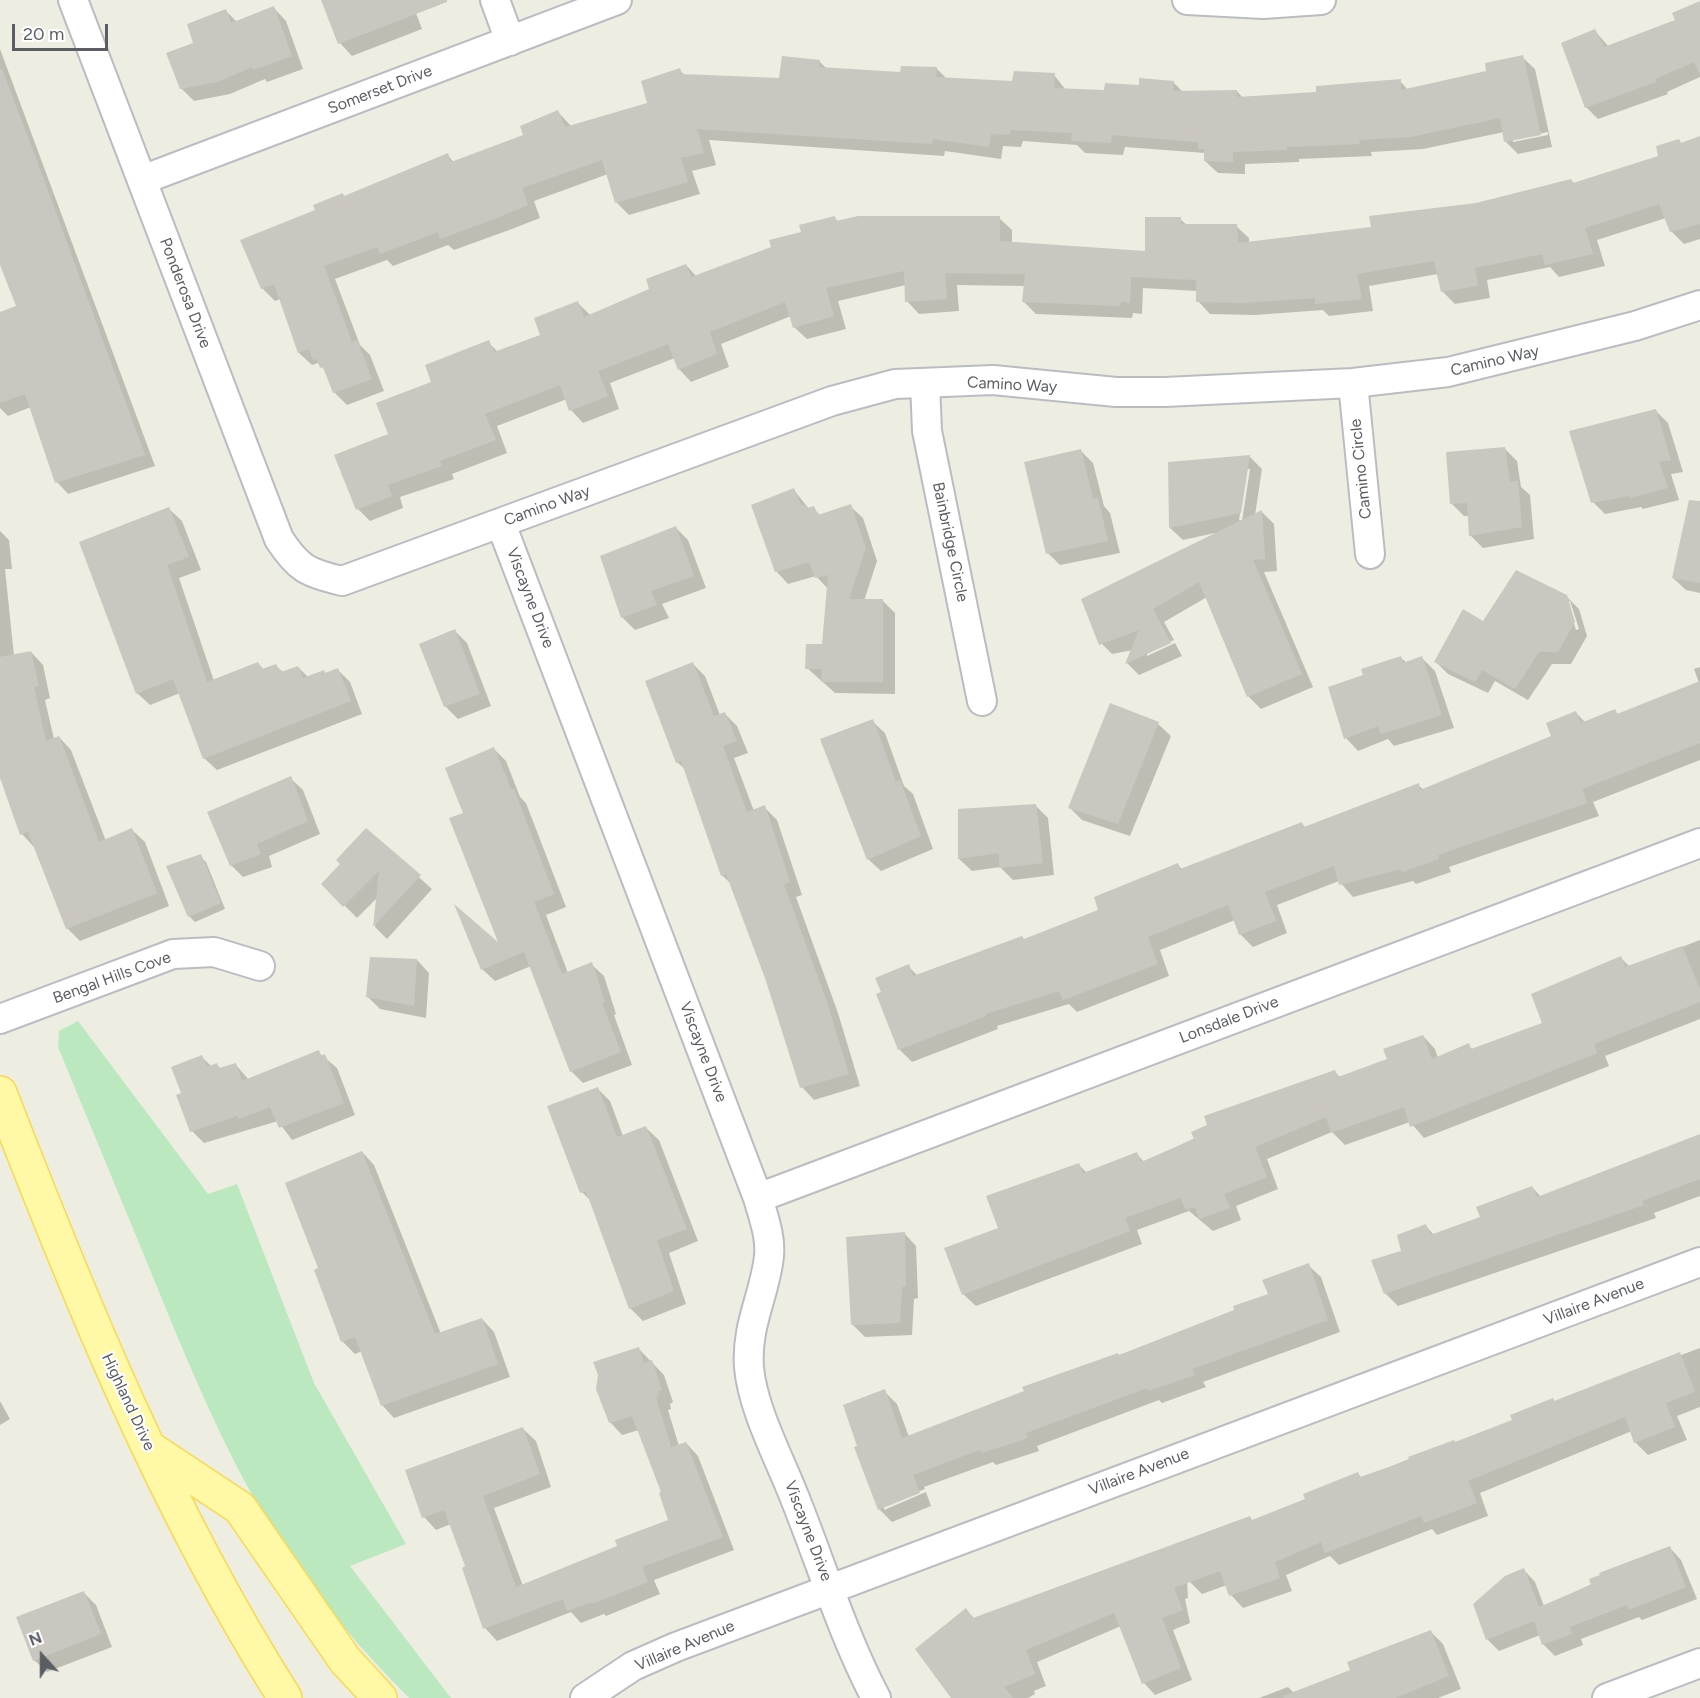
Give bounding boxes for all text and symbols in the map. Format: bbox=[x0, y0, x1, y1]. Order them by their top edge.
scale bar bbox=[15, 12, 111, 50]
text: 20 m bbox=[23, 23, 64, 45]
street label: Somerset Drive bbox=[325, 61, 435, 119]
street label: Ponderosa Drive bbox=[155, 235, 215, 351]
street label: Camino Way bbox=[1449, 341, 1541, 381]
street label: Camino Way bbox=[966, 373, 1058, 397]
street label: Camino Circle bbox=[1346, 418, 1376, 520]
street label: Bainbridge Circle bbox=[928, 480, 972, 604]
street label: Camino Way bbox=[501, 482, 593, 530]
street label: Viscayne Drive bbox=[502, 545, 558, 651]
street label: Bengal Hills Cove bbox=[50, 948, 174, 1008]
street label: Lonsdale Drive bbox=[1177, 992, 1281, 1048]
street label: Viscayne Drive bbox=[675, 999, 731, 1105]
street label: Villaire Avenue bbox=[1541, 1274, 1647, 1330]
street label: Highland Drive bbox=[97, 1350, 159, 1454]
street label: Villaire Avenue bbox=[1086, 1444, 1192, 1500]
street label: Viscayne Drive bbox=[780, 1478, 836, 1584]
street label: Villaire Avenue bbox=[633, 1616, 737, 1676]
north arrow bbox=[12, 1626, 72, 1686]
text: N bbox=[26, 1628, 45, 1650]

